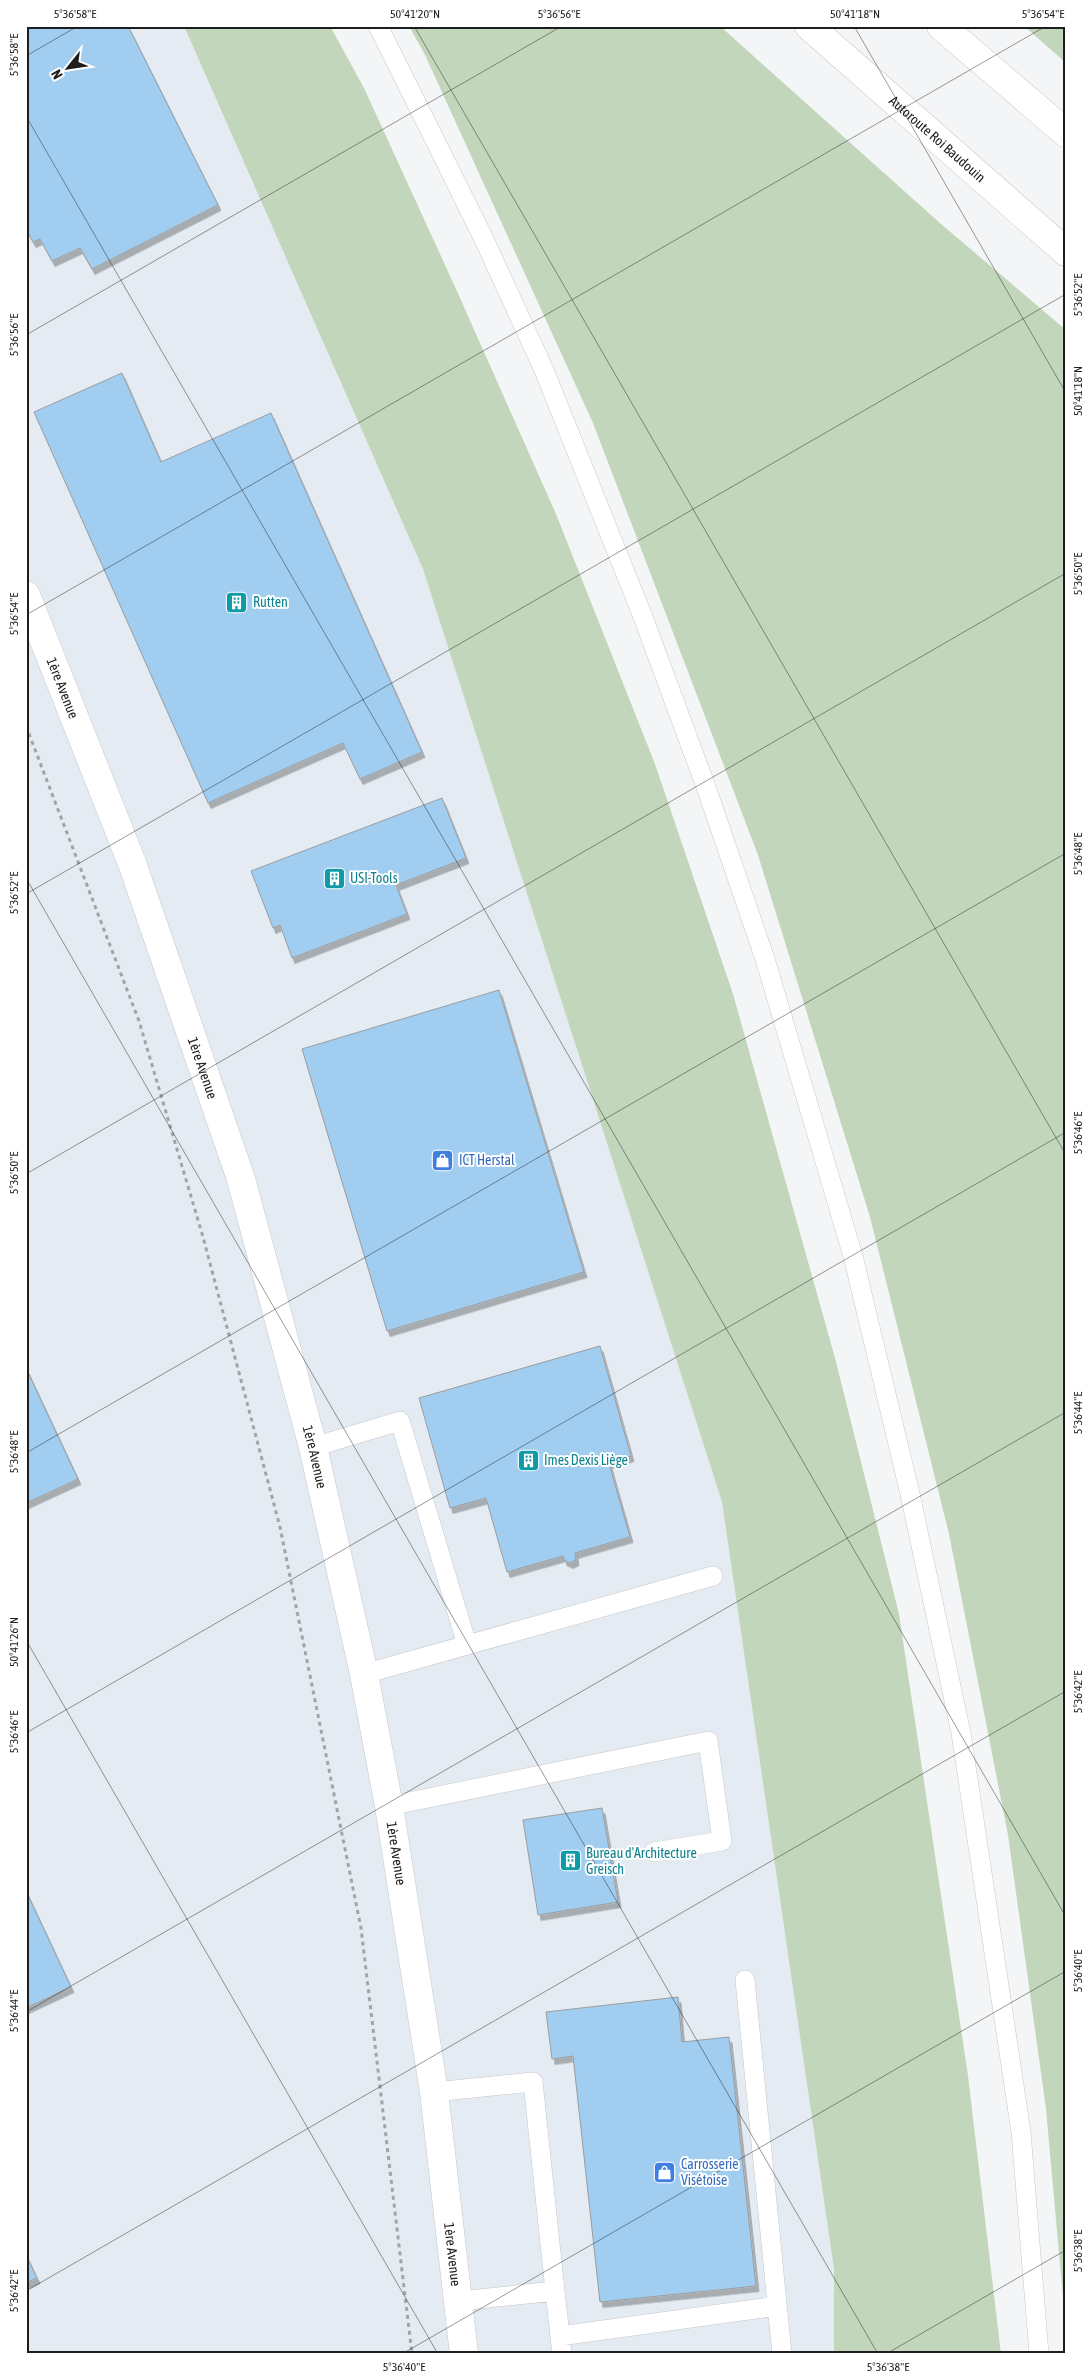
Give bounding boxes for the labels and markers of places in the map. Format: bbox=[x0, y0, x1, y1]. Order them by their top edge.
building icon: Rutten bbox=[225, 590, 249, 614]
place label: Rutten bbox=[253, 594, 288, 610]
building icon: USI-Tools bbox=[322, 866, 346, 890]
place label: USI-Tools bbox=[350, 870, 398, 886]
shop icon: ICT Herstal bbox=[431, 1148, 455, 1172]
place label: ICT Herstal bbox=[459, 1152, 515, 1168]
building icon: Imes Dexis Liège bbox=[516, 1448, 540, 1472]
place label: Imes Dexis Liège bbox=[544, 1452, 628, 1468]
place label: Bureau d'Architecture Greisch bbox=[586, 1845, 697, 1877]
building icon: Bureau d'Architecture Greisch bbox=[558, 1849, 582, 1873]
place label: Carrosserie Visétoise bbox=[681, 2156, 739, 2188]
shop icon: Carrosserie Visétoise bbox=[653, 2160, 677, 2184]

